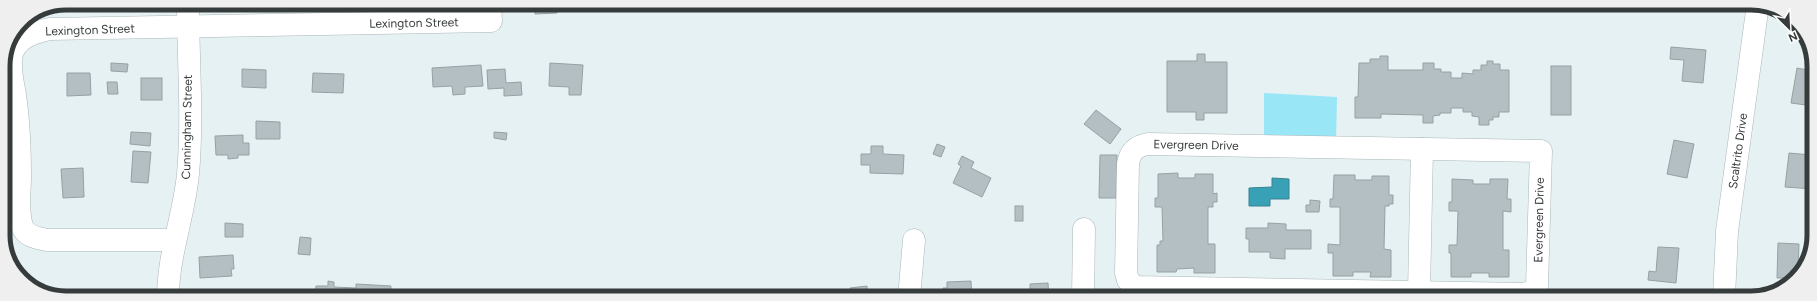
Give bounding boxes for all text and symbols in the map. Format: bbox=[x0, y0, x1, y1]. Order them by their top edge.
north arrow bbox=[1769, 8, 1809, 48]
street label: Lexington Street bbox=[369, 15, 459, 31]
street label: Lexington Street bbox=[45, 21, 136, 39]
text: N bbox=[1786, 29, 1799, 44]
street label: Cunningham Street bbox=[179, 74, 195, 180]
street label: Scaltrito Drive bbox=[1726, 112, 1750, 190]
street label: Evergreen Drive bbox=[1153, 137, 1239, 153]
street label: Evergreen Drive bbox=[1531, 177, 1547, 263]

